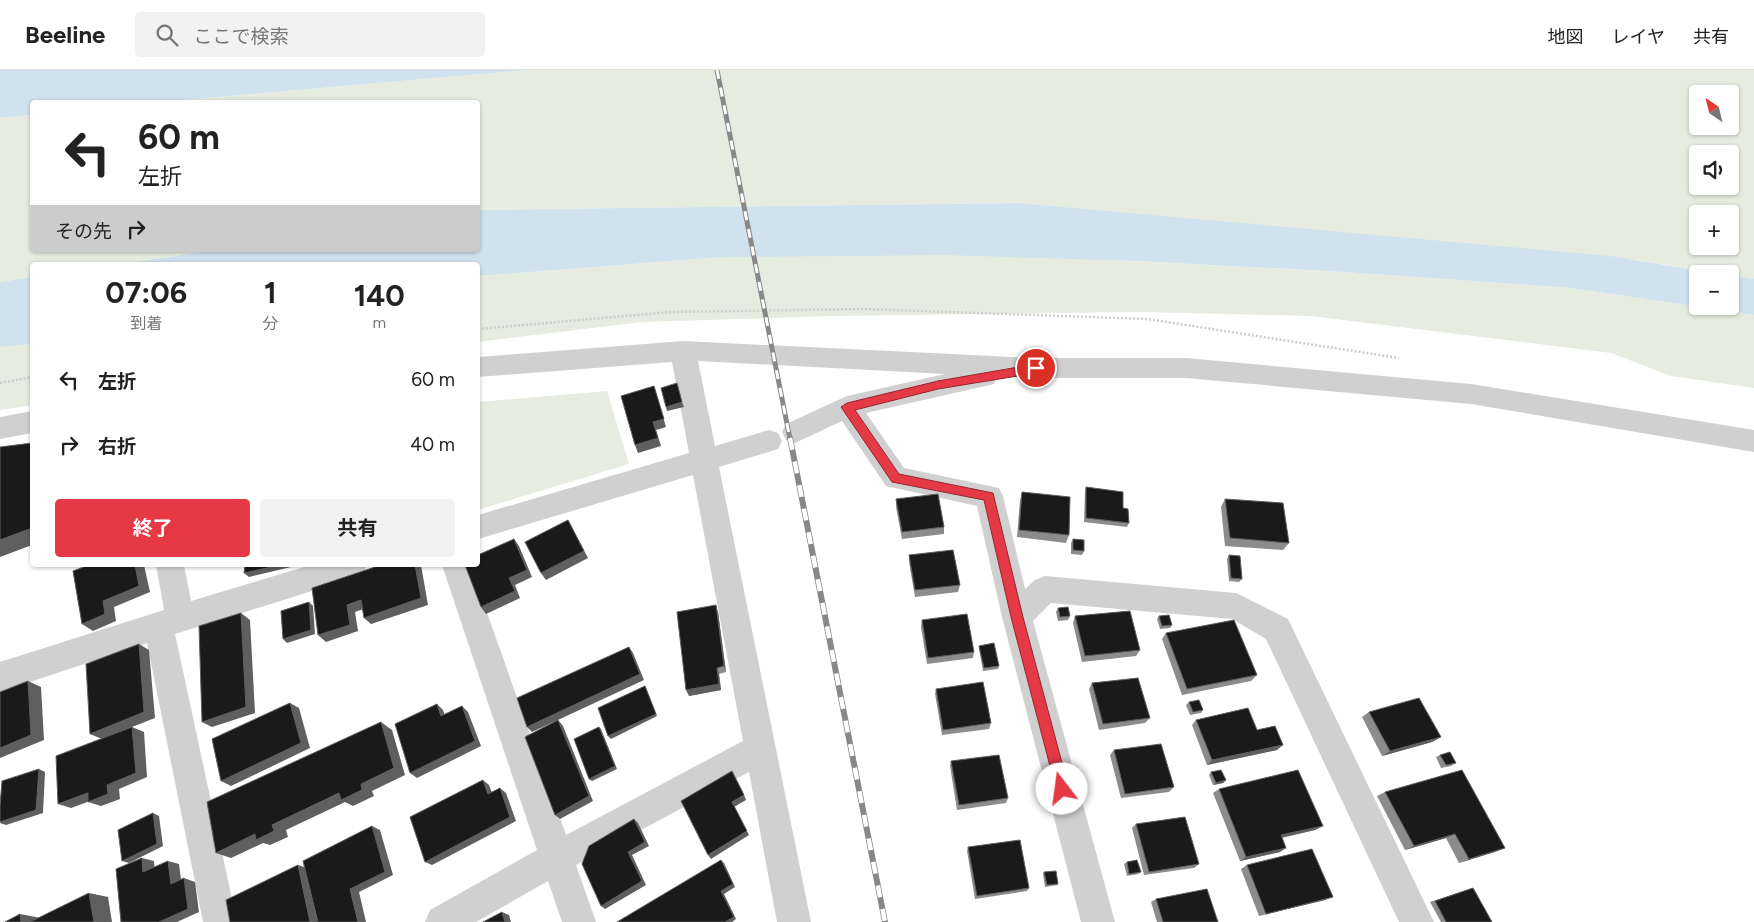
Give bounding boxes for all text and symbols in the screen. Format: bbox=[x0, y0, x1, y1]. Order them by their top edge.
search box bbox=[135, 12, 485, 57]
text: Beeline bbox=[25, 20, 105, 49]
icon: search bbox=[153, 21, 181, 49]
text: ここで検索 bbox=[193, 25, 288, 48]
text: 地図 bbox=[1548, 26, 1584, 48]
text: レイヤ bbox=[1612, 26, 1665, 48]
text: 共有 bbox=[1693, 26, 1729, 48]
north arrow bbox=[1689, 85, 1739, 135]
map controls bbox=[1689, 85, 1739, 315]
text: 60 m bbox=[138, 116, 220, 158]
icon: left bbox=[55, 120, 120, 185]
button: sound bbox=[1689, 145, 1739, 195]
text: 左折 bbox=[138, 163, 182, 190]
button: + bbox=[1689, 205, 1739, 255]
icon: right bbox=[122, 215, 150, 243]
text: その先 bbox=[55, 220, 112, 243]
button: − bbox=[1689, 265, 1739, 315]
text: 07:06 bbox=[105, 274, 187, 311]
text: 1 bbox=[264, 274, 277, 311]
text: 140 bbox=[354, 277, 405, 314]
text: m bbox=[372, 313, 386, 332]
text: 到着 bbox=[130, 314, 162, 333]
text: 分 bbox=[262, 314, 278, 333]
pin bbox=[1015, 347, 1057, 389]
icon: arrive bbox=[1022, 354, 1050, 382]
icon: left bbox=[55, 366, 83, 394]
text: 60 m bbox=[411, 368, 455, 391]
text: 左折 bbox=[98, 370, 136, 393]
icon: right bbox=[55, 431, 83, 459]
text: 40 m bbox=[410, 433, 455, 456]
text: 右折 bbox=[98, 435, 136, 458]
button: 終了 bbox=[55, 499, 250, 557]
button: 共有 bbox=[260, 499, 455, 557]
position arrow bbox=[1035, 762, 1087, 814]

